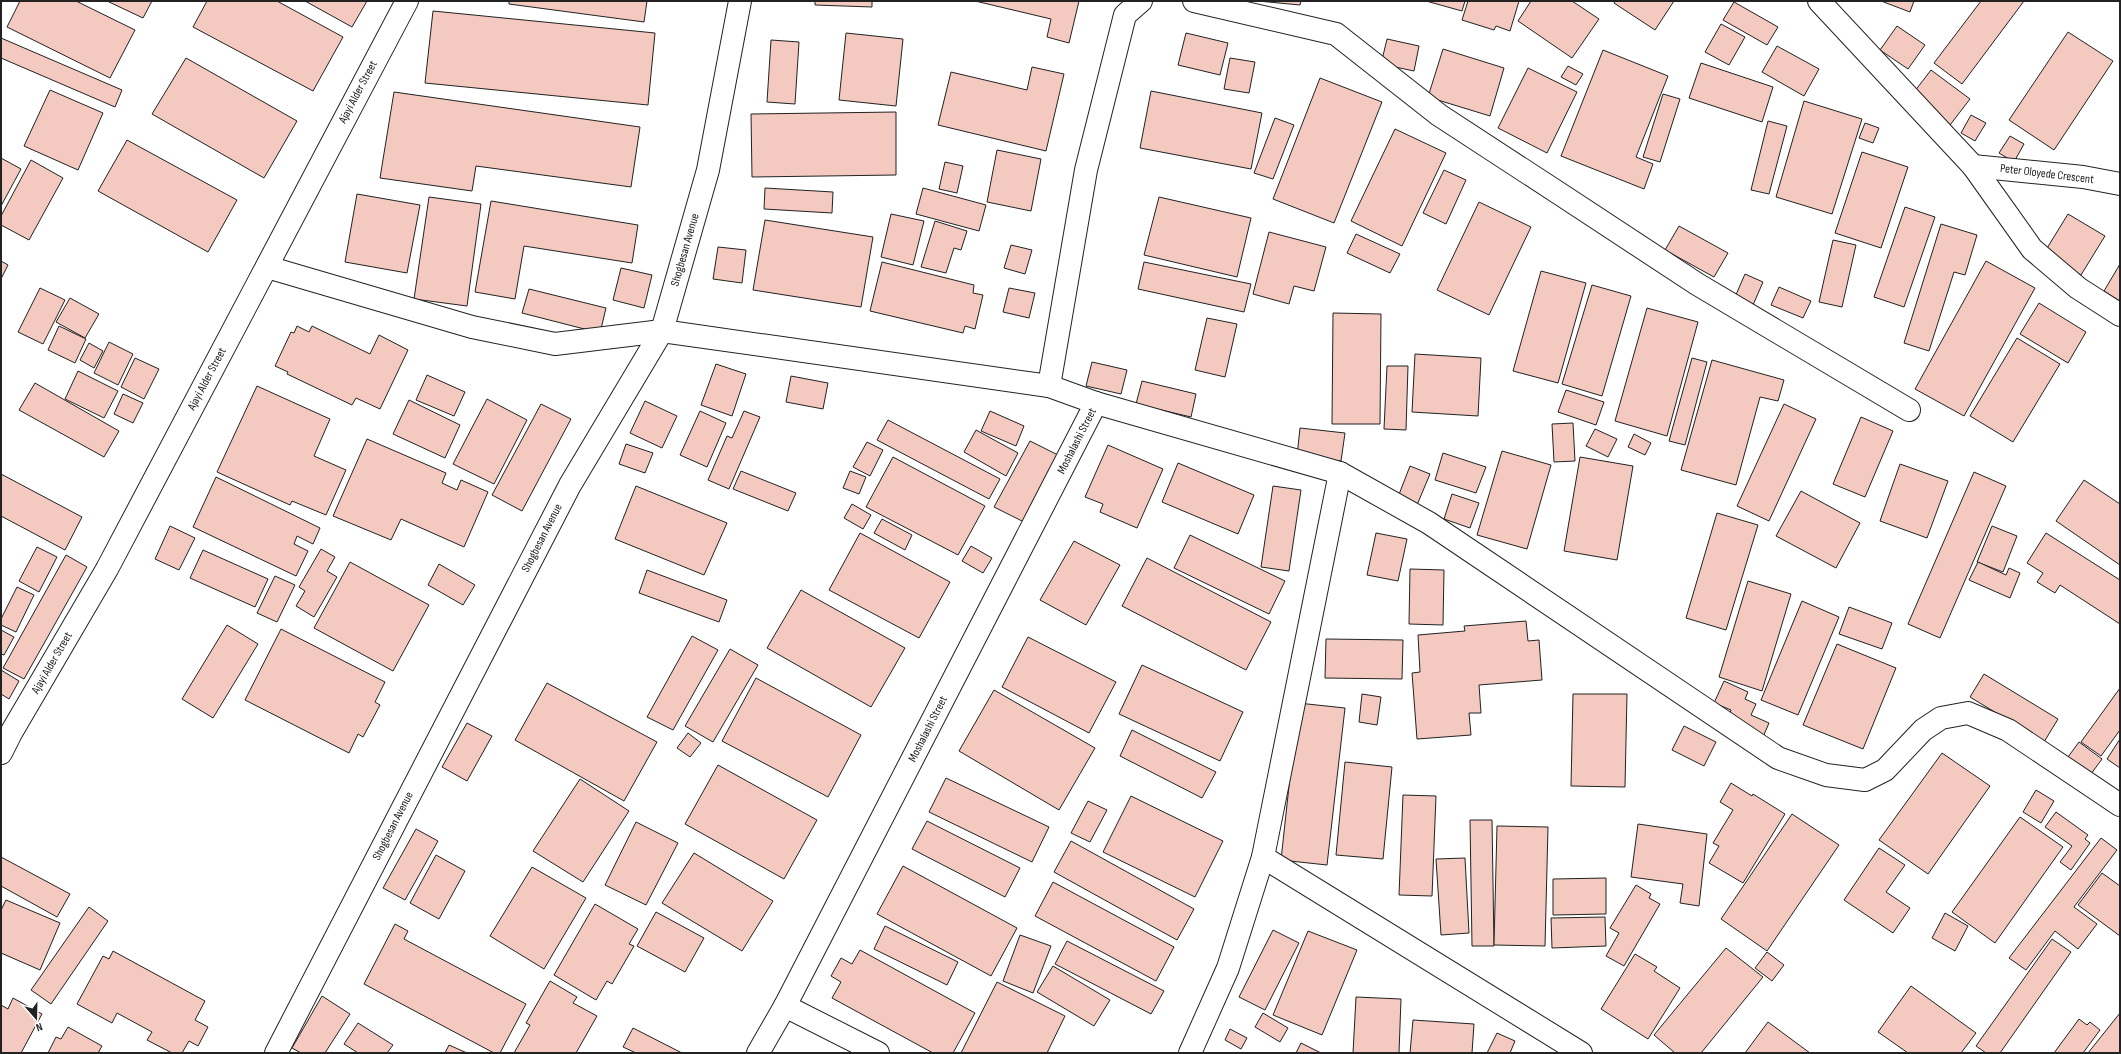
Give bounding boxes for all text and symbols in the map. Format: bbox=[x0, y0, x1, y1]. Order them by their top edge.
street label: Ajayi Alder Street bbox=[335, 58, 381, 127]
street label: Peter Oloyede Crescent bbox=[1999, 161, 2095, 187]
street label: Shogbesan Avenue bbox=[667, 212, 703, 288]
street label: Ajayi Alder Street bbox=[184, 345, 230, 414]
street label: Moshalashi Street bbox=[1054, 405, 1100, 476]
street label: Shogbesan Avenue bbox=[518, 501, 566, 575]
street label: Ajayi Alder Street bbox=[28, 629, 76, 697]
street label: Moshalashi Street bbox=[905, 693, 951, 764]
street label: Shogbesan Avenue bbox=[369, 789, 417, 863]
north arrow bbox=[16, 998, 56, 1038]
text: N bbox=[34, 1020, 44, 1034]

